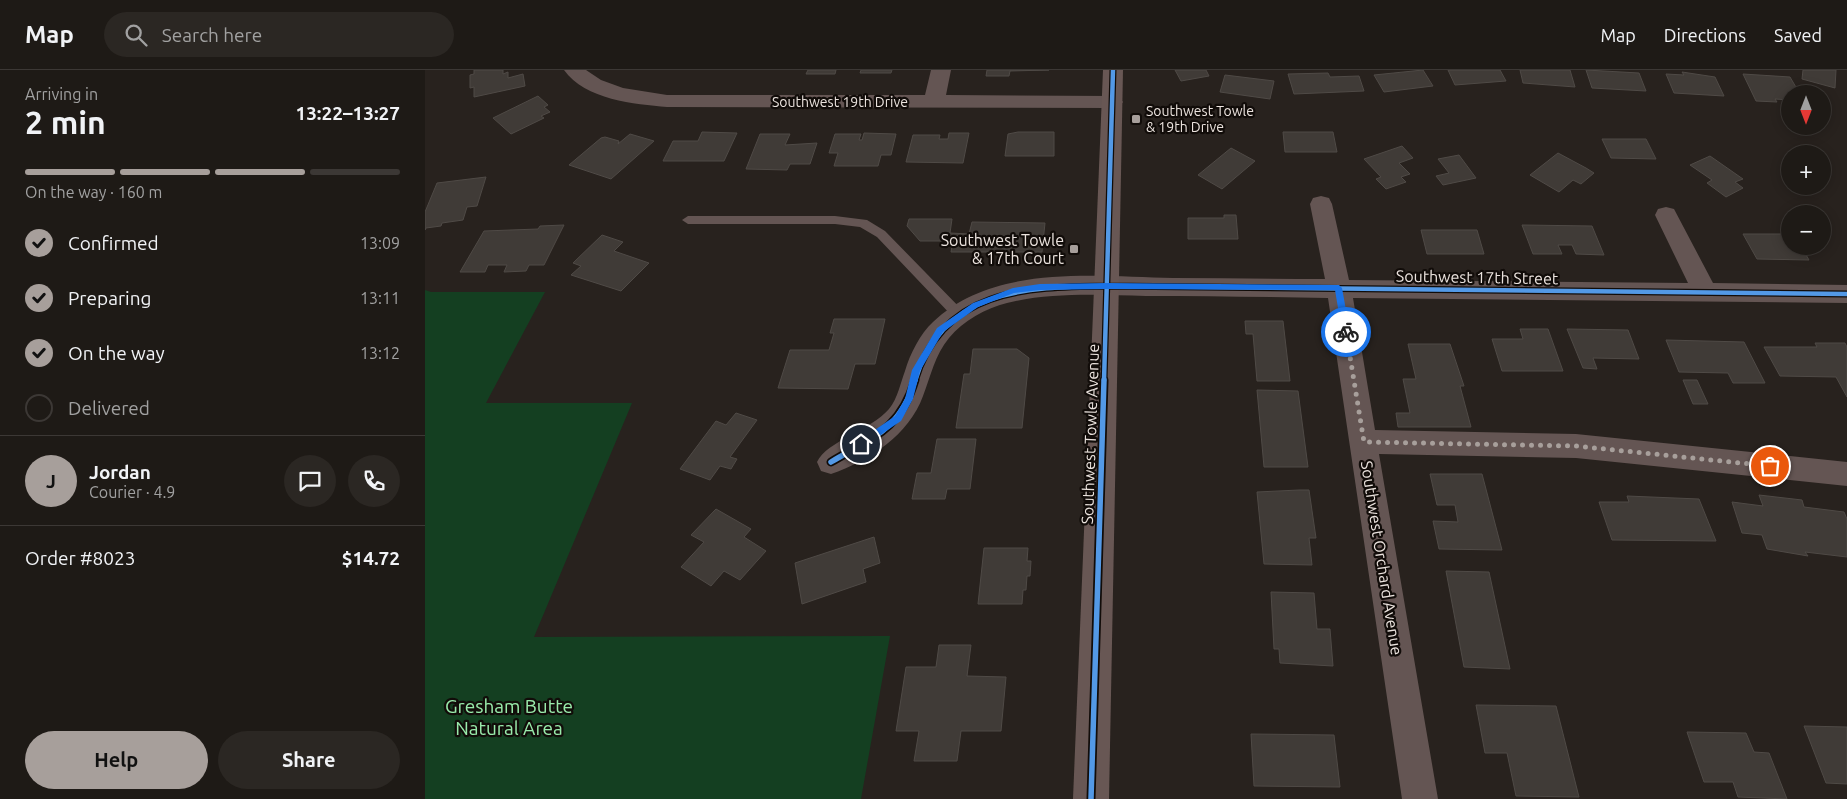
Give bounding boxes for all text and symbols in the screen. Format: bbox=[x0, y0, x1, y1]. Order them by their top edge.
search box bbox=[104, 12, 454, 57]
text: Map bbox=[25, 21, 74, 48]
icon: search bbox=[122, 21, 150, 49]
text: Search here bbox=[162, 24, 262, 46]
text: Map bbox=[1600, 25, 1636, 45]
text: Directions bbox=[1664, 25, 1746, 45]
text: Saved bbox=[1774, 25, 1822, 45]
text: Arriving in bbox=[25, 85, 98, 103]
north arrow bbox=[1781, 85, 1831, 135]
map controls bbox=[1781, 85, 1831, 255]
street label: Southwest 19th Drive bbox=[772, 94, 908, 110]
text: 13:22–13:27 bbox=[295, 102, 400, 124]
place label: Southwest Towle & 19th Drive bbox=[1146, 103, 1254, 135]
text: 2 min bbox=[25, 104, 106, 140]
marker: Southwest Towle & 19th Drive bbox=[1130, 113, 1142, 125]
button: + bbox=[1781, 145, 1831, 195]
text: On the way · 160 m bbox=[25, 183, 162, 201]
button: − bbox=[1781, 205, 1831, 255]
icon: check bbox=[25, 229, 53, 257]
place label: Southwest Towle & 17th Court bbox=[941, 231, 1065, 267]
text: Confirmed bbox=[68, 232, 159, 254]
text: 13:09 bbox=[360, 234, 400, 252]
marker: Southwest Towle & 17th Court bbox=[1068, 243, 1080, 255]
street label: Southwest 17th Street bbox=[1396, 267, 1559, 287]
icon: check bbox=[25, 284, 53, 312]
text: Preparing bbox=[68, 287, 152, 309]
text: 13:11 bbox=[360, 289, 400, 307]
courier bbox=[1321, 307, 1371, 357]
icon: bike bbox=[1332, 318, 1360, 346]
icon: check bbox=[25, 339, 53, 367]
text: On the way bbox=[68, 342, 165, 364]
street label: Southwest Towle Avenue bbox=[1078, 343, 1102, 525]
text: 13:12 bbox=[360, 344, 400, 362]
text: Delivered bbox=[68, 397, 150, 419]
pin bbox=[840, 423, 882, 465]
icon: home bbox=[847, 430, 875, 458]
pin bbox=[1749, 445, 1791, 487]
icon: bag bbox=[1756, 452, 1784, 480]
button: chat bbox=[284, 455, 336, 507]
button: phone bbox=[348, 455, 400, 507]
street label: Southwest Orchard Avenue bbox=[1358, 459, 1406, 657]
text: Jordan bbox=[89, 461, 151, 483]
text: J bbox=[46, 470, 56, 492]
text: Courier · 4.9 bbox=[89, 483, 175, 501]
text: Order #8023 bbox=[25, 547, 135, 569]
text: $14.72 bbox=[342, 547, 400, 569]
park label: Gresham Butte Natural Area bbox=[445, 695, 573, 739]
button: Help bbox=[25, 731, 208, 789]
button: Share bbox=[218, 731, 400, 789]

